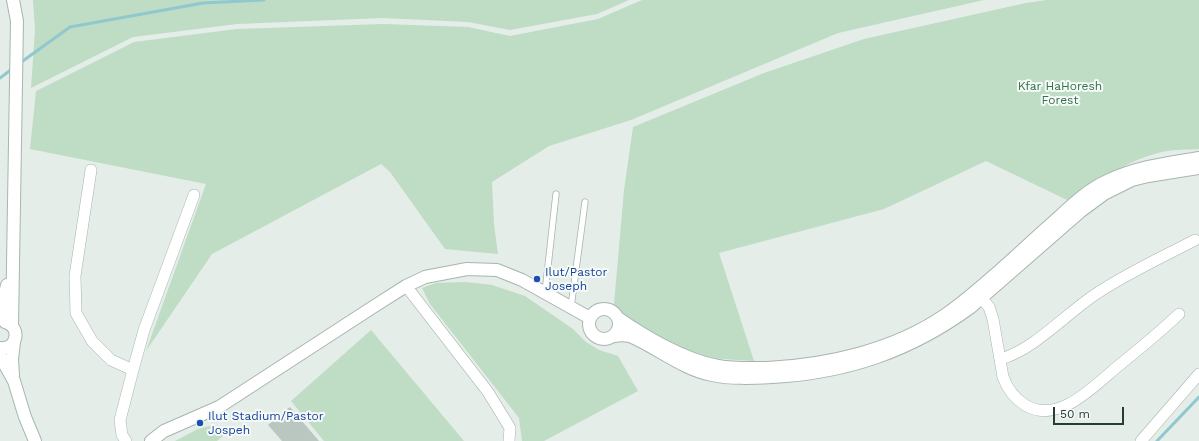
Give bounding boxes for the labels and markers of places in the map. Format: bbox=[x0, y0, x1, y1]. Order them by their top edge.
place label: Ilut/Pastor Joseph bbox=[545, 265, 607, 293]
marker: Ilut/Pastor Joseph bbox=[532, 274, 542, 284]
place label: Ilut Stadium/Pastor Jospeh bbox=[208, 409, 324, 437]
marker: Ilut Stadium/Pastor Jospeh bbox=[195, 418, 205, 428]

